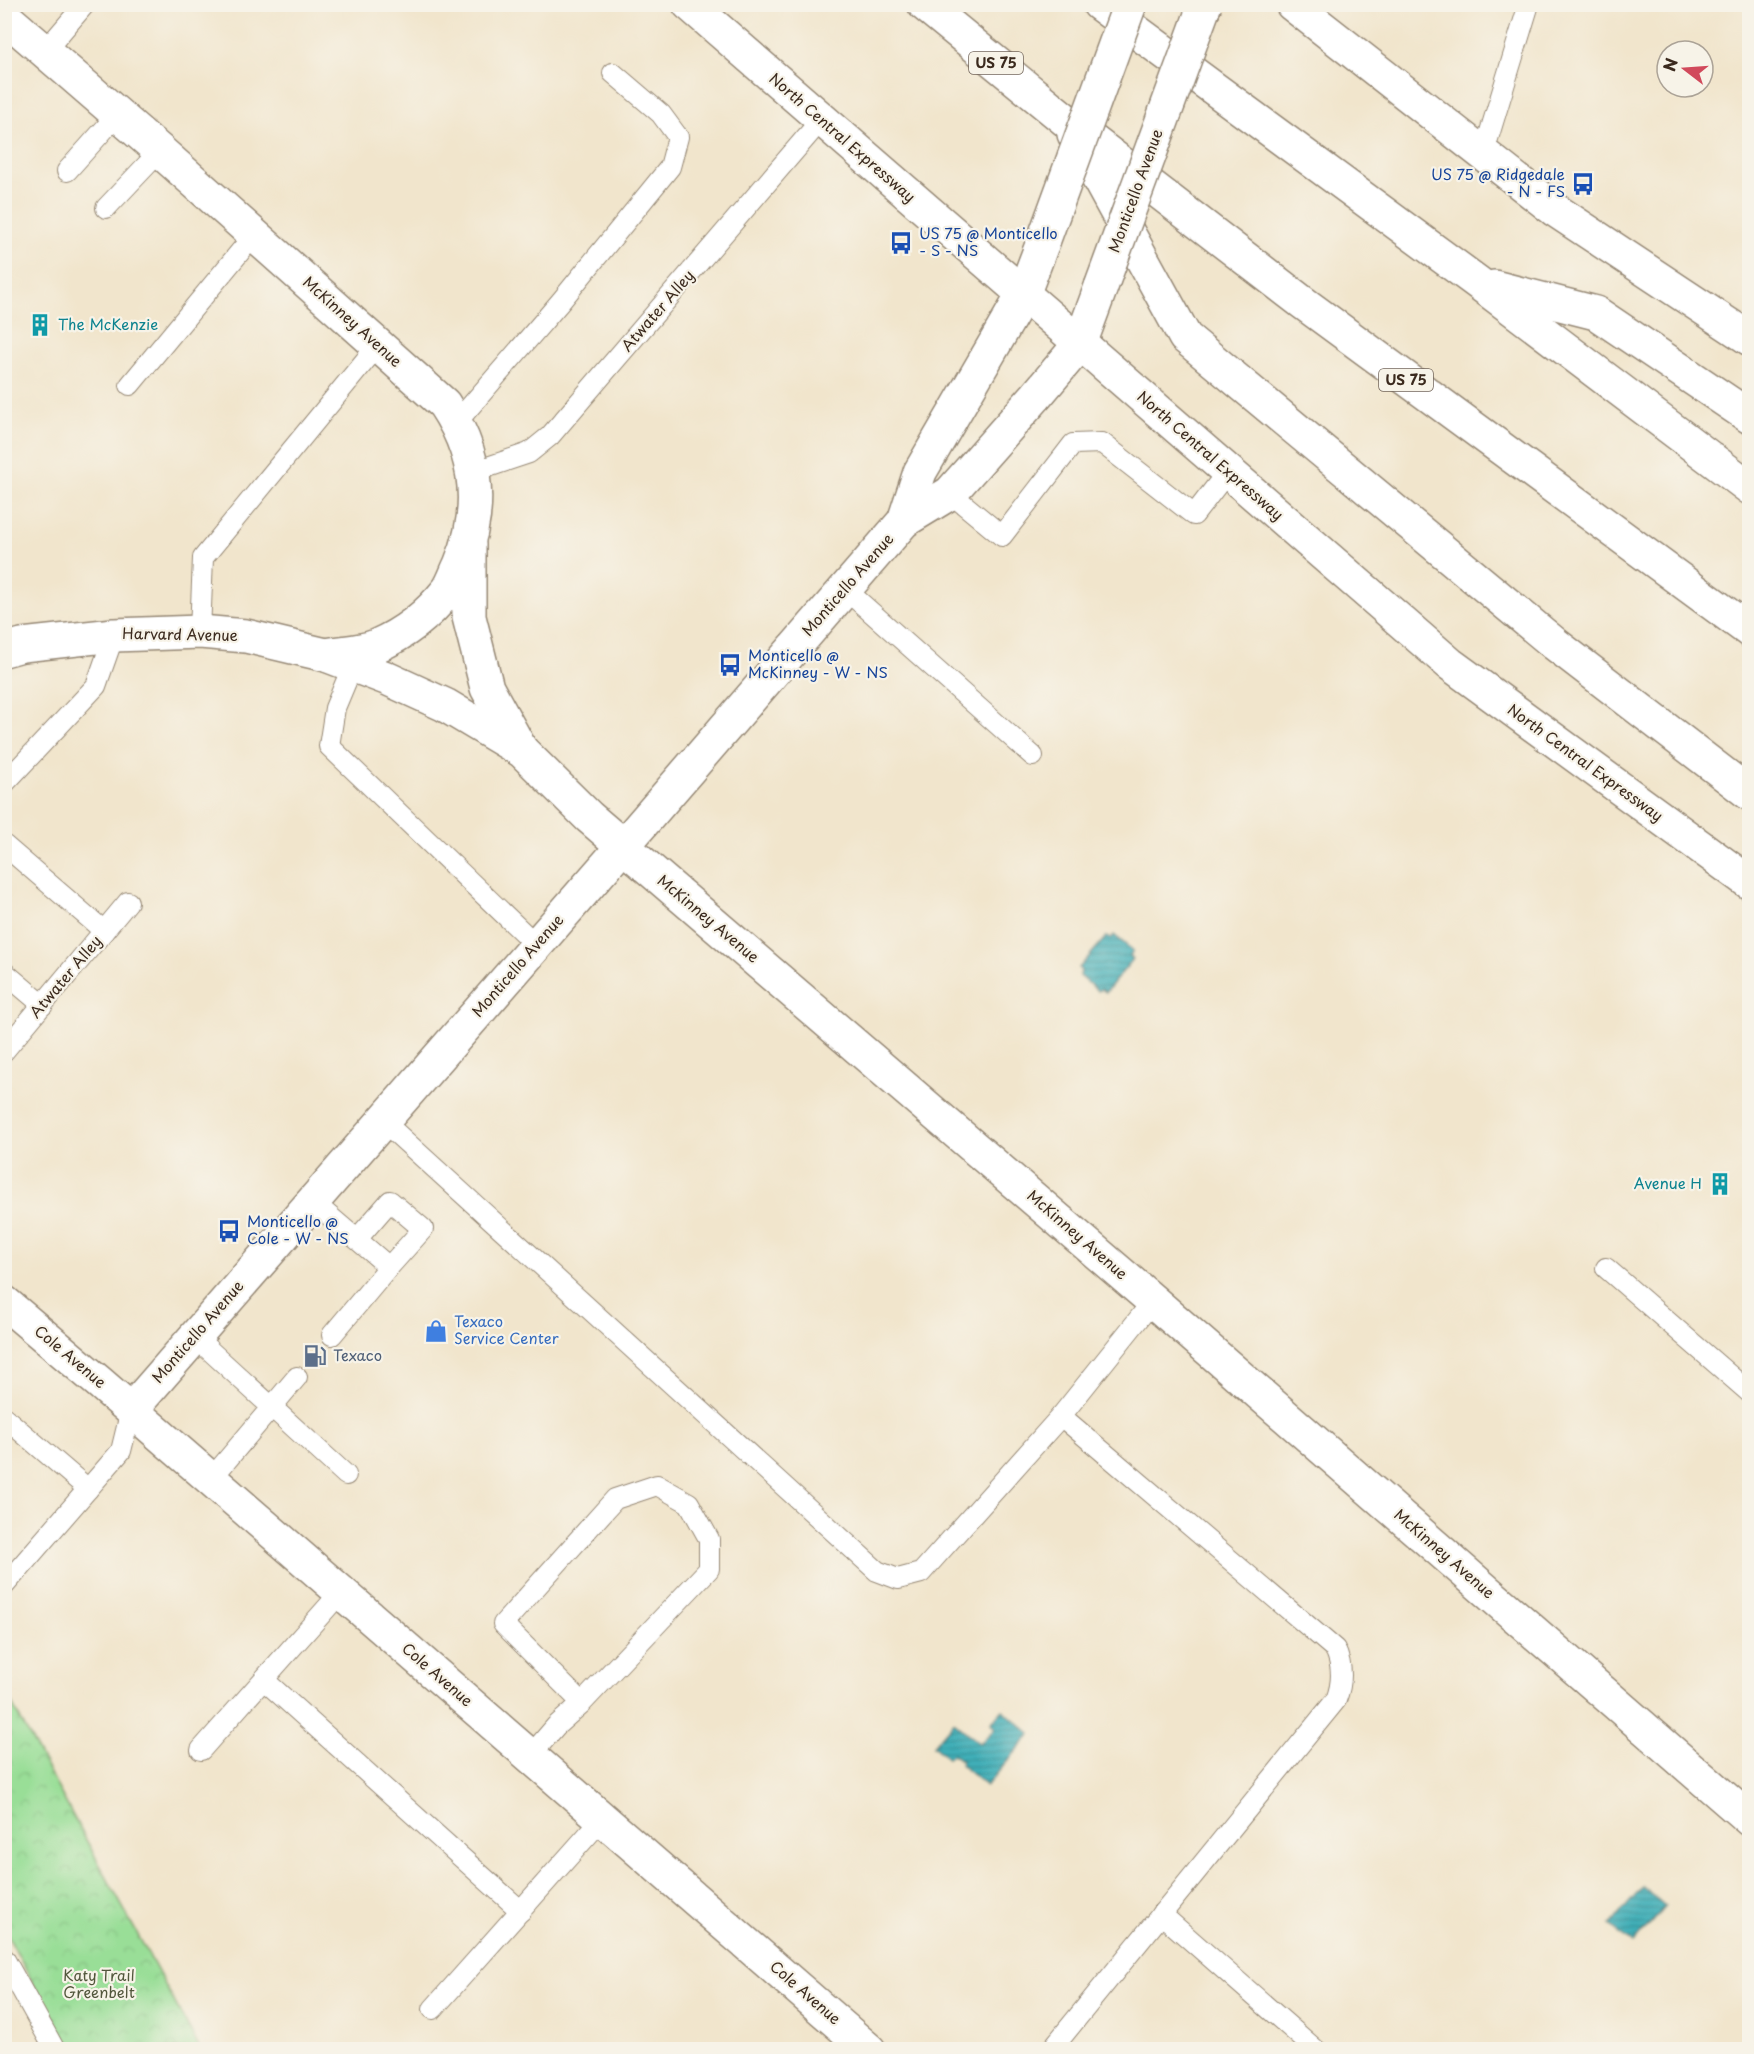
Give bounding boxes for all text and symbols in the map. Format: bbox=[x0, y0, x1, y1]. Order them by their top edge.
north arrow bbox=[1655, 39, 1715, 99]
road number: US 75 bbox=[969, 52, 1023, 74]
text: N bbox=[1656, 55, 1683, 74]
street label: North Central Expressway bbox=[765, 67, 921, 207]
street label: Monticello Avenue bbox=[1102, 126, 1168, 255]
place label: US 75 @ Ridgedale - N - FS bbox=[1431, 162, 1565, 202]
bus stop icon: US 75 @ Ridgedale - N - FS bbox=[1570, 171, 1596, 197]
place label: US 75 @ Monticello - S - NS bbox=[919, 221, 1058, 261]
bus stop icon: US 75 @ Monticello - S - NS bbox=[888, 230, 914, 256]
street label: Atwater Alley bbox=[615, 264, 699, 356]
street label: McKinney Avenue bbox=[298, 270, 408, 372]
building icon: The McKenzie bbox=[27, 312, 53, 338]
place label: The McKenzie bbox=[58, 312, 158, 335]
road number: US 75 bbox=[1379, 369, 1433, 391]
street label: North Central Expressway bbox=[1133, 385, 1289, 525]
street label: Monticello Avenue bbox=[796, 527, 898, 641]
street label: Harvard Avenue bbox=[122, 621, 238, 646]
place label: Monticello @ McKinney - W - NS bbox=[748, 643, 888, 683]
bus stop icon: Monticello @ McKinney - W - NS bbox=[717, 652, 743, 678]
street label: North Central Expressway bbox=[1503, 697, 1669, 826]
street label: McKinney Avenue bbox=[653, 868, 765, 967]
street label: Monticello Avenue bbox=[466, 908, 568, 1022]
street label: Atwater Alley bbox=[23, 930, 106, 1022]
place label: Avenue H bbox=[1634, 1171, 1702, 1194]
building icon: Avenue H bbox=[1707, 1171, 1733, 1197]
street label: McKinney Avenue bbox=[1023, 1184, 1133, 1284]
place label: Monticello @ Cole - W - NS bbox=[247, 1209, 349, 1249]
bus stop icon: Monticello @ Cole - W - NS bbox=[216, 1218, 242, 1244]
street label: Monticello Avenue bbox=[146, 1274, 248, 1388]
place label: Texaco Service Center bbox=[454, 1309, 559, 1349]
shop icon: Texaco Service Center bbox=[423, 1318, 449, 1344]
street label: Cole Avenue bbox=[30, 1319, 112, 1393]
fuel station icon: Texaco bbox=[302, 1343, 328, 1369]
place label: Texaco bbox=[333, 1343, 382, 1366]
street label: McKinney Avenue bbox=[1390, 1503, 1500, 1603]
street label: Cole Avenue bbox=[397, 1637, 478, 1711]
street label: Cole Avenue bbox=[765, 1955, 846, 2029]
park label: Katy Trail Greenbelt bbox=[63, 1963, 135, 2003]

